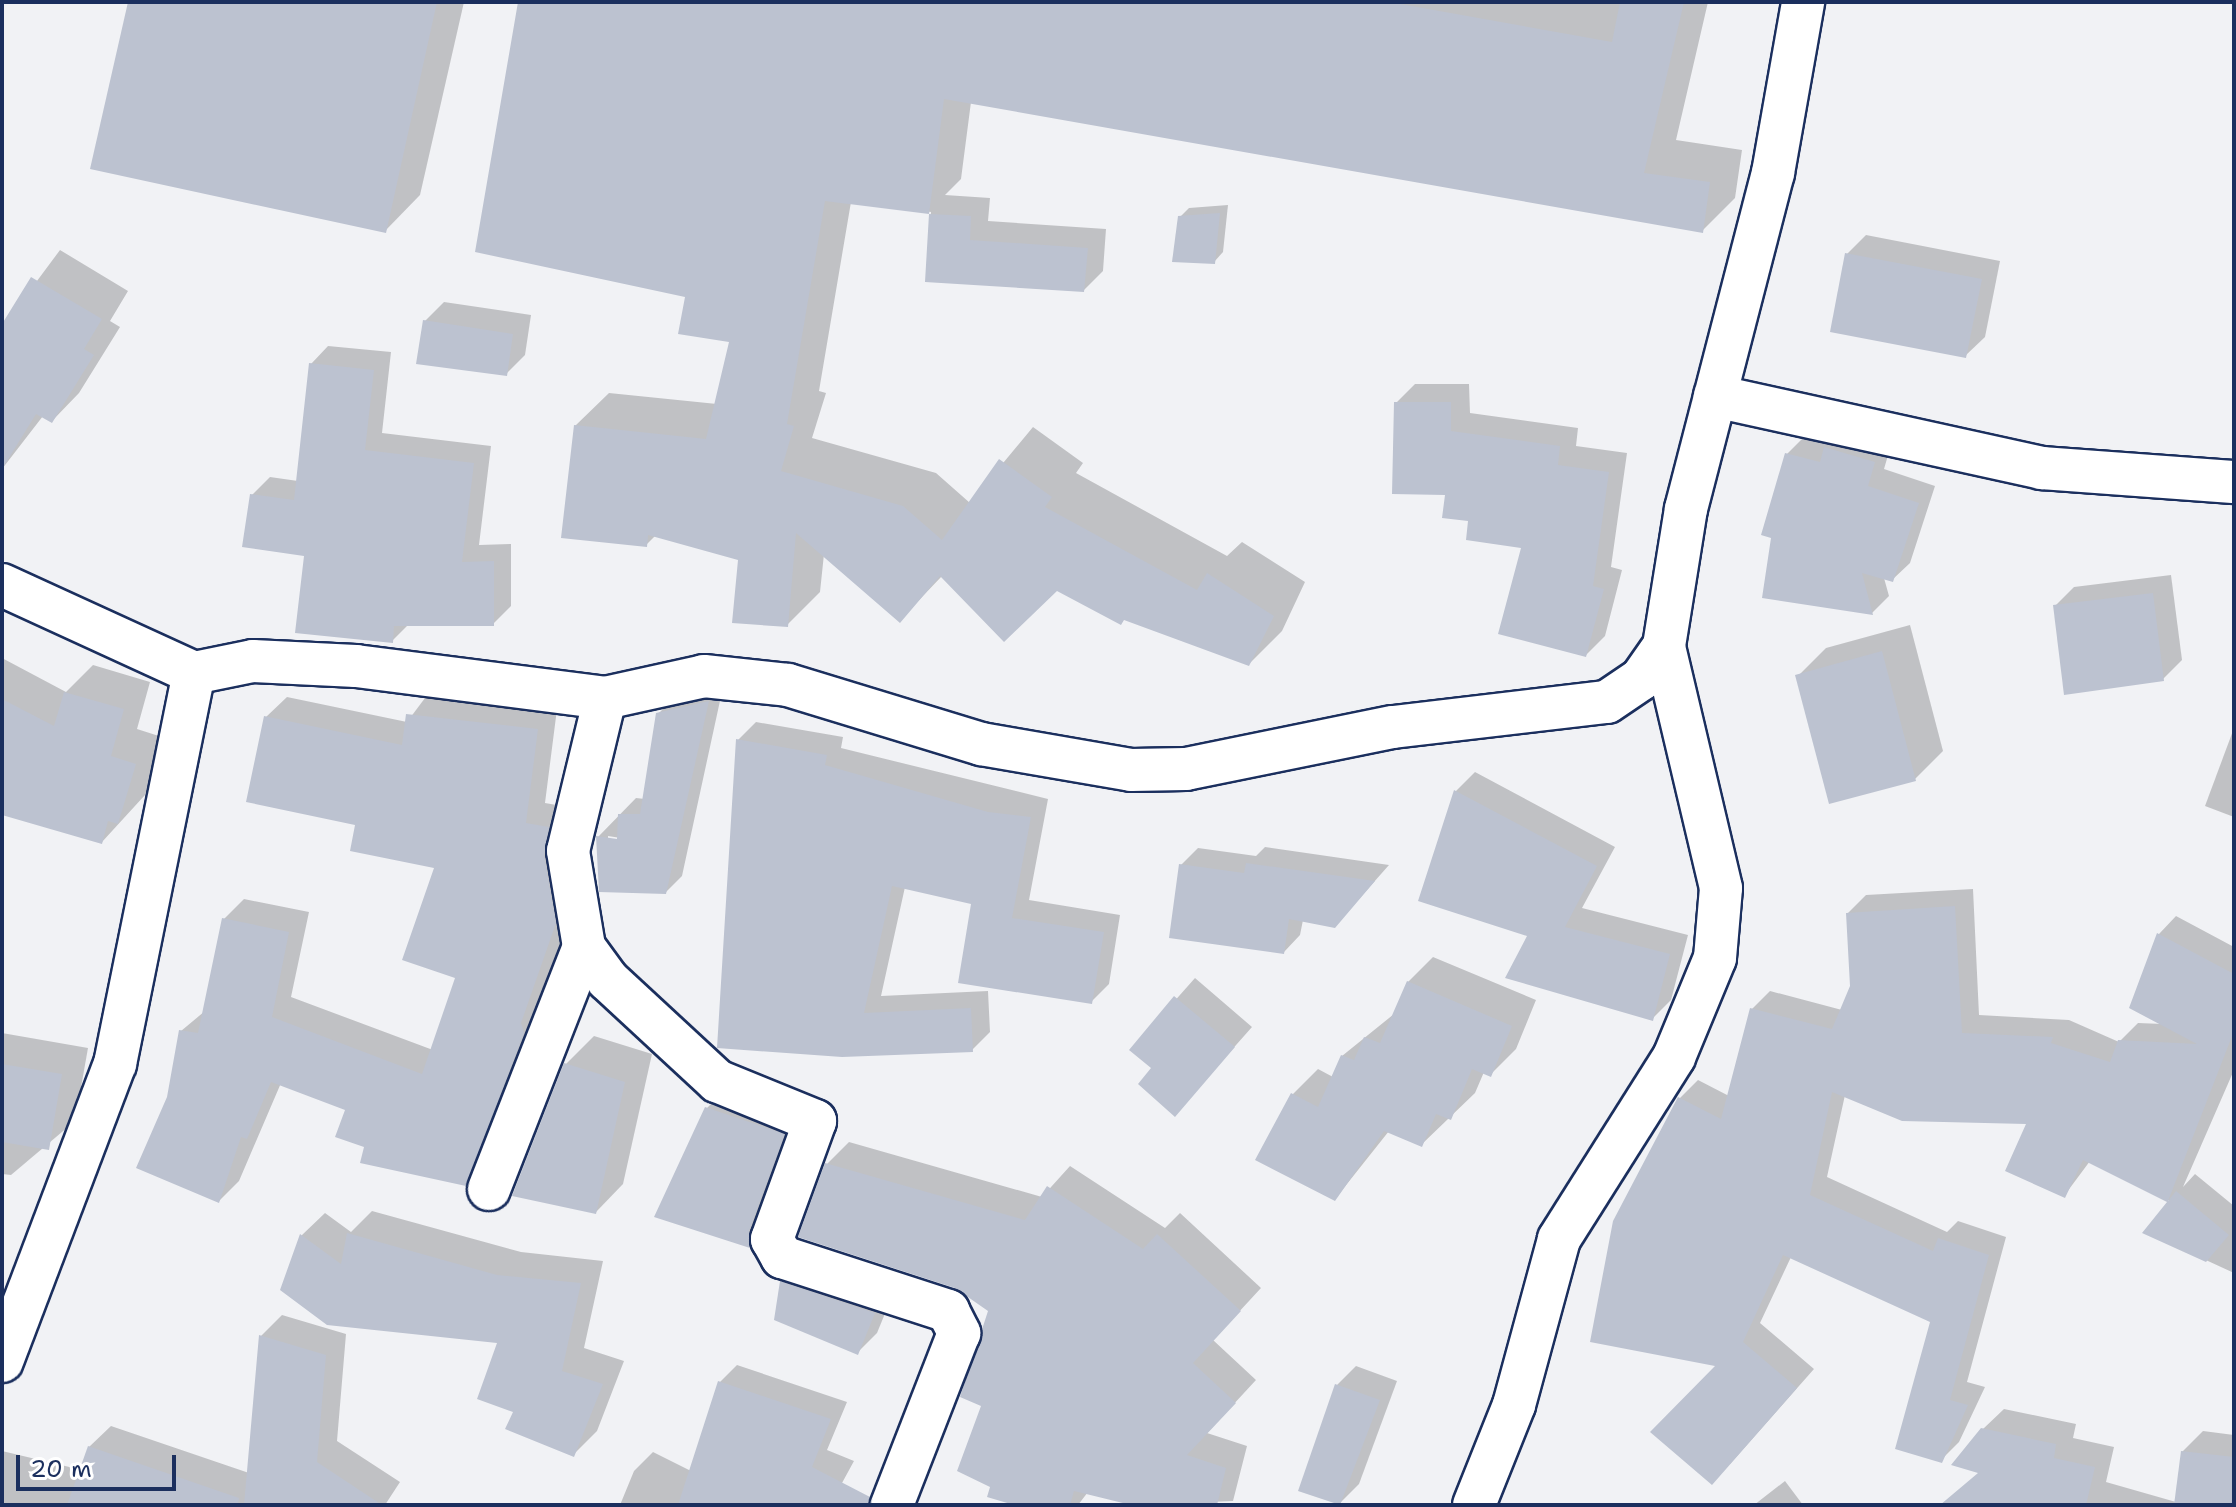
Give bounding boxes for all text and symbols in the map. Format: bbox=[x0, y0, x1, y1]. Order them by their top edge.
scale bar bbox=[20, 1439, 180, 1489]
text: 20 m bbox=[30, 1453, 92, 1485]

